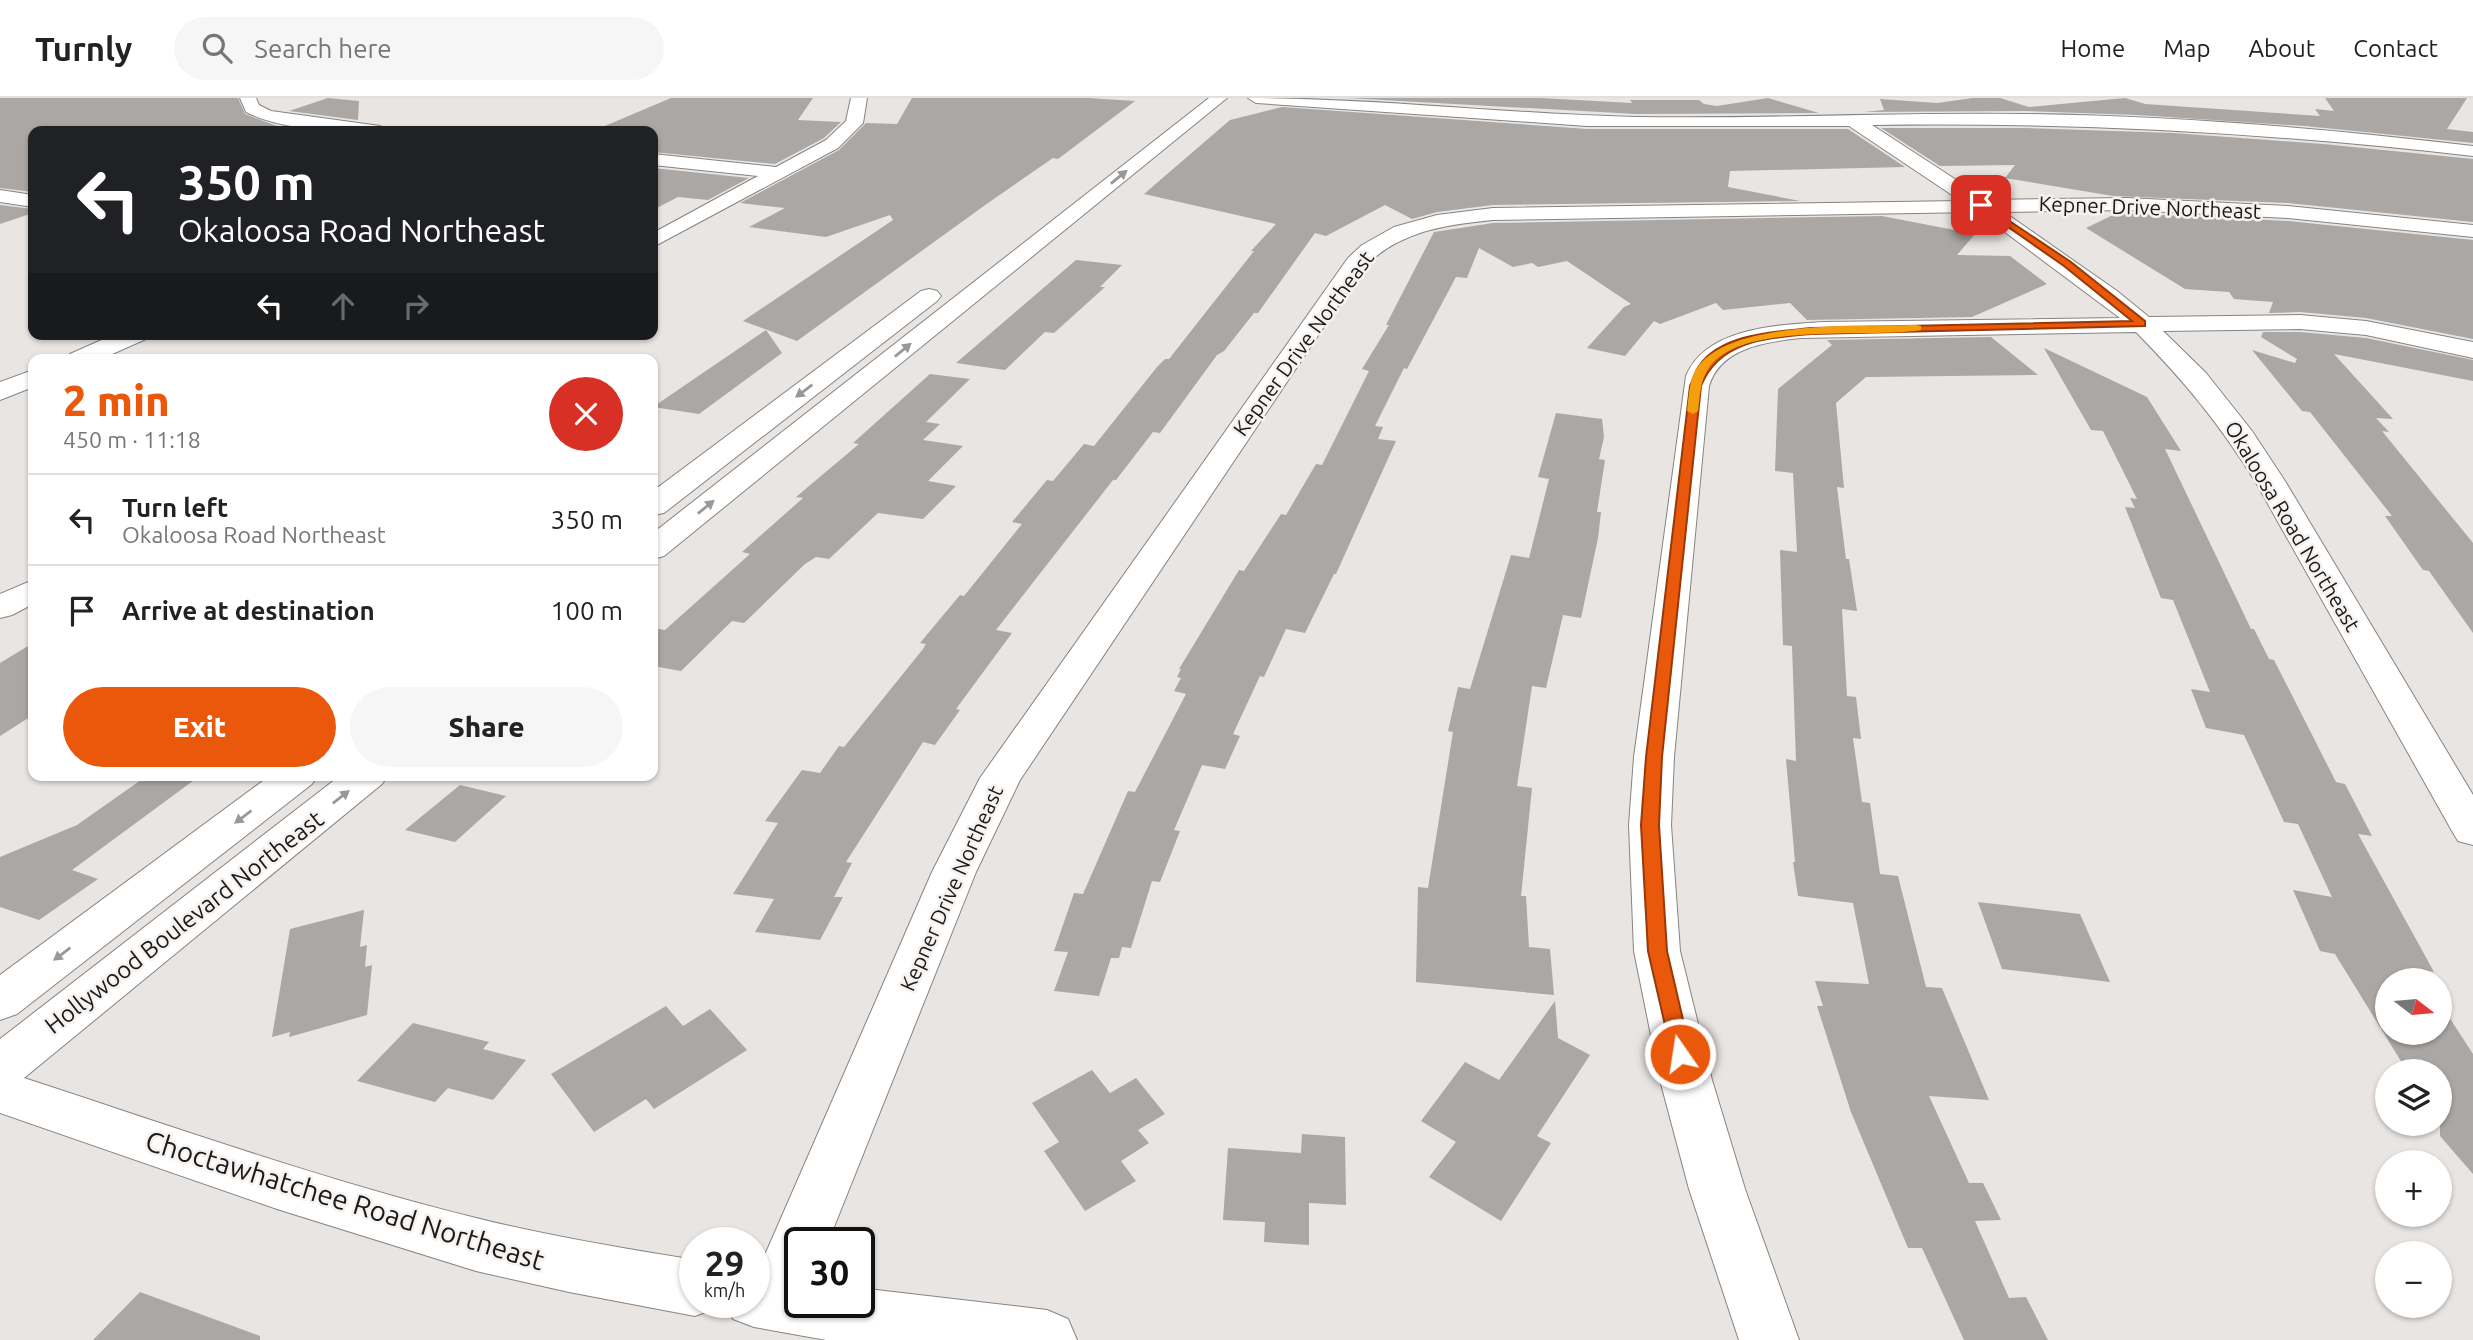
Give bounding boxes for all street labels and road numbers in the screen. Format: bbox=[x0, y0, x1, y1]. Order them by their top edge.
street label: Kepner Drive Northeast bbox=[2038, 191, 2262, 223]
street label: Kepner Drive Northeast bbox=[1228, 246, 1378, 440]
street label: Okaloosa Road Northeast bbox=[2221, 417, 2365, 635]
street label: Kepner Drive Northeast bbox=[895, 782, 1007, 994]
street label: Hollywood Boulevard Northeast bbox=[40, 805, 329, 1039]
street label: Choctawhatchee Road Northeast bbox=[142, 1124, 548, 1276]

